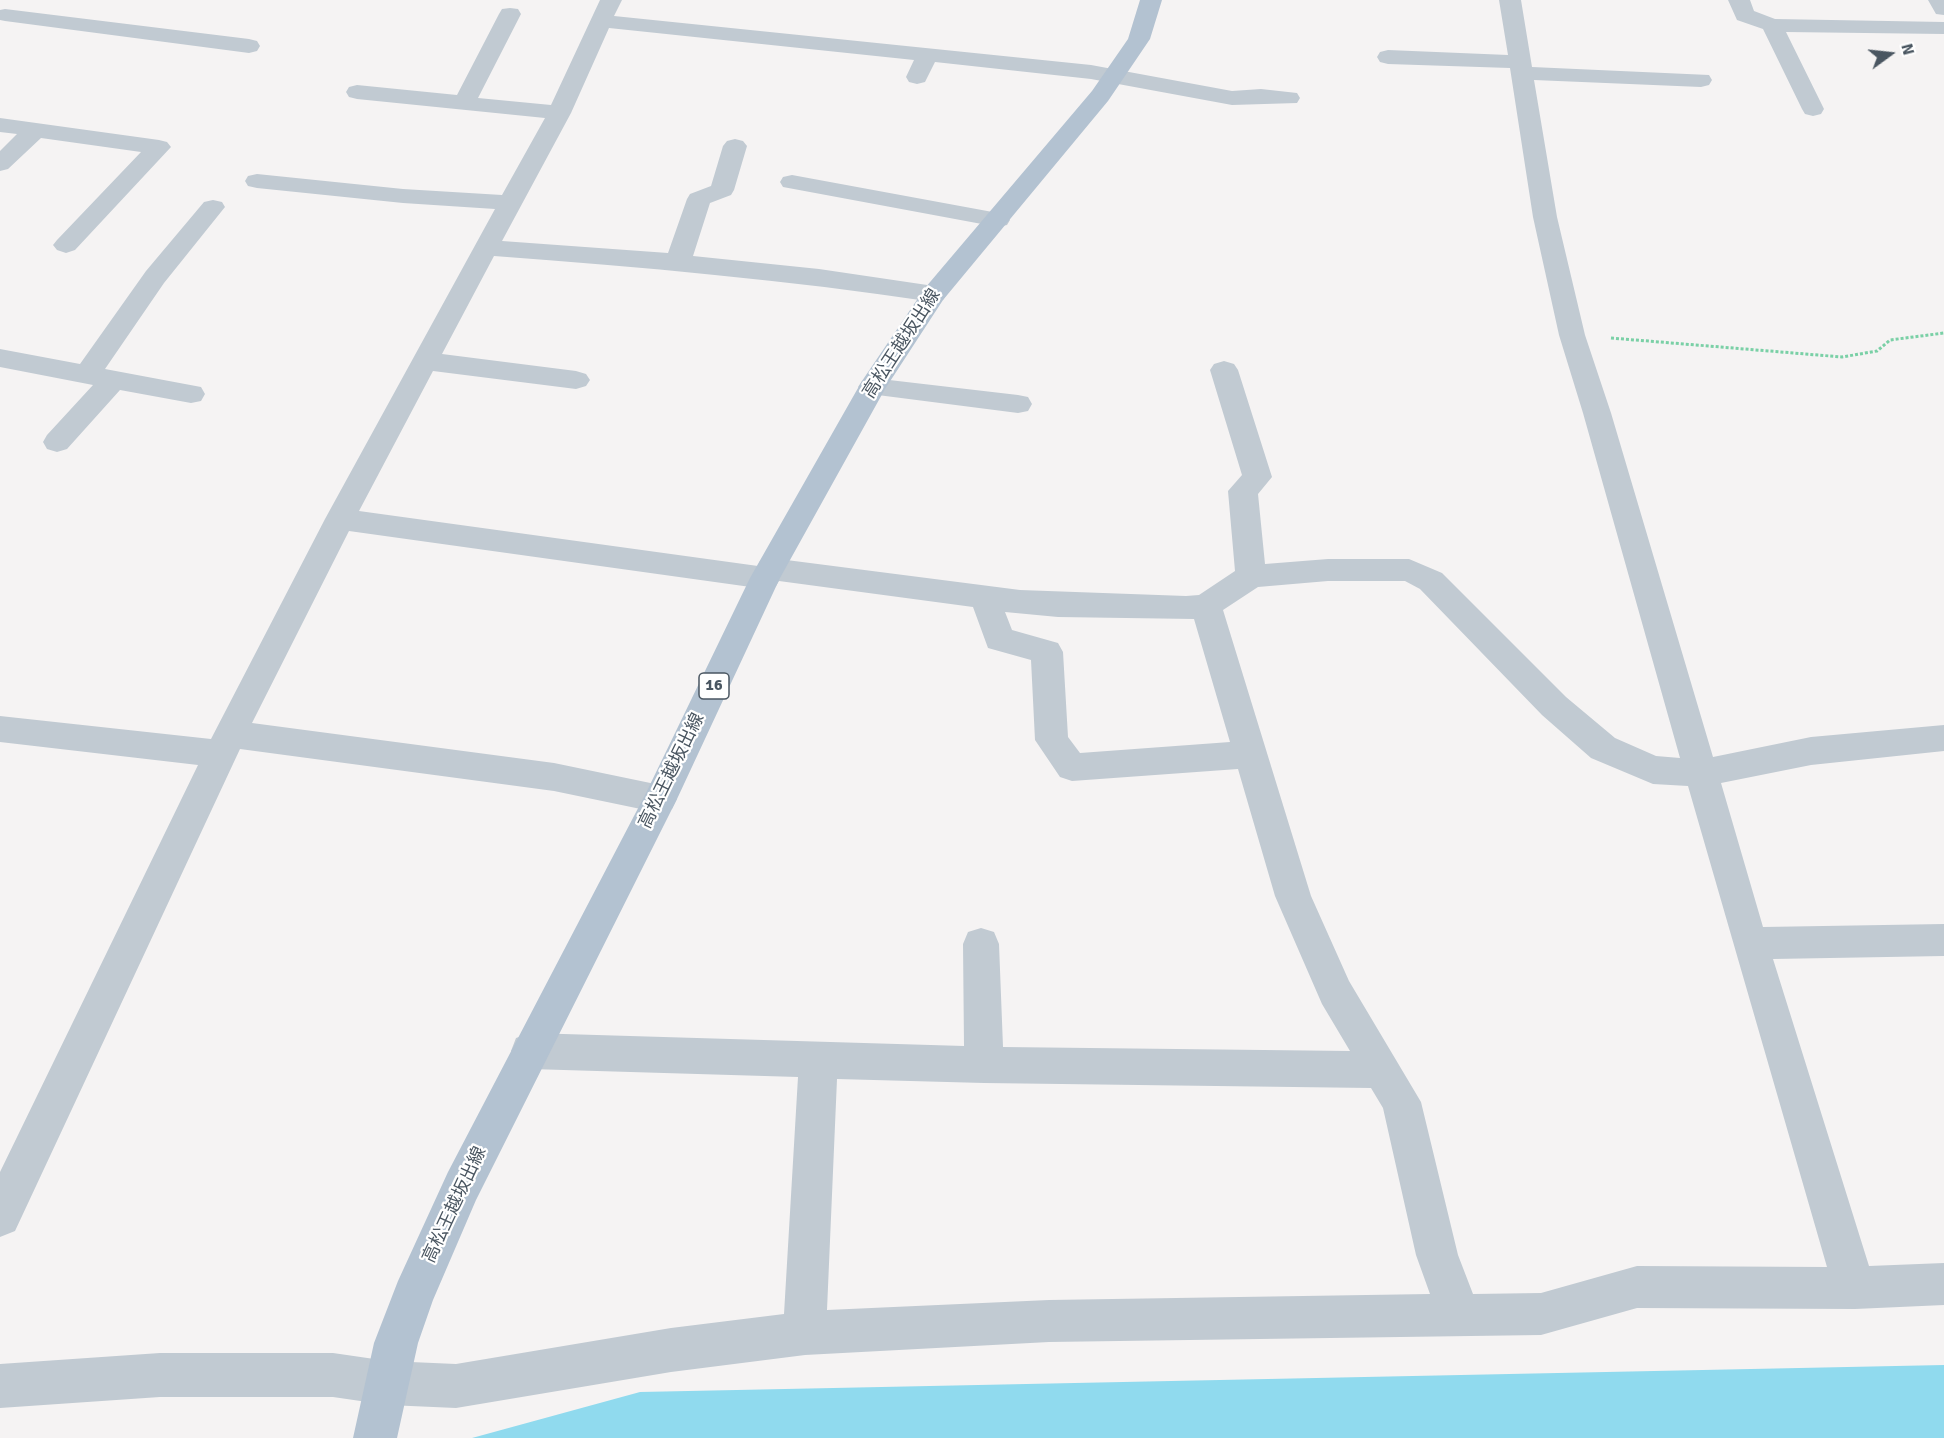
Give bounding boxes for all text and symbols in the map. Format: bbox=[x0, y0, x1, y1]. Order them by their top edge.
north arrow bbox=[1860, 24, 1920, 84]
text: N bbox=[1896, 41, 1918, 57]
street label: 高松王越坂出線 bbox=[859, 285, 945, 403]
road number: 16 bbox=[699, 673, 729, 699]
street label: 高松王越坂出線 bbox=[635, 710, 709, 832]
street label: 高松王越坂出線 bbox=[419, 1143, 491, 1267]

